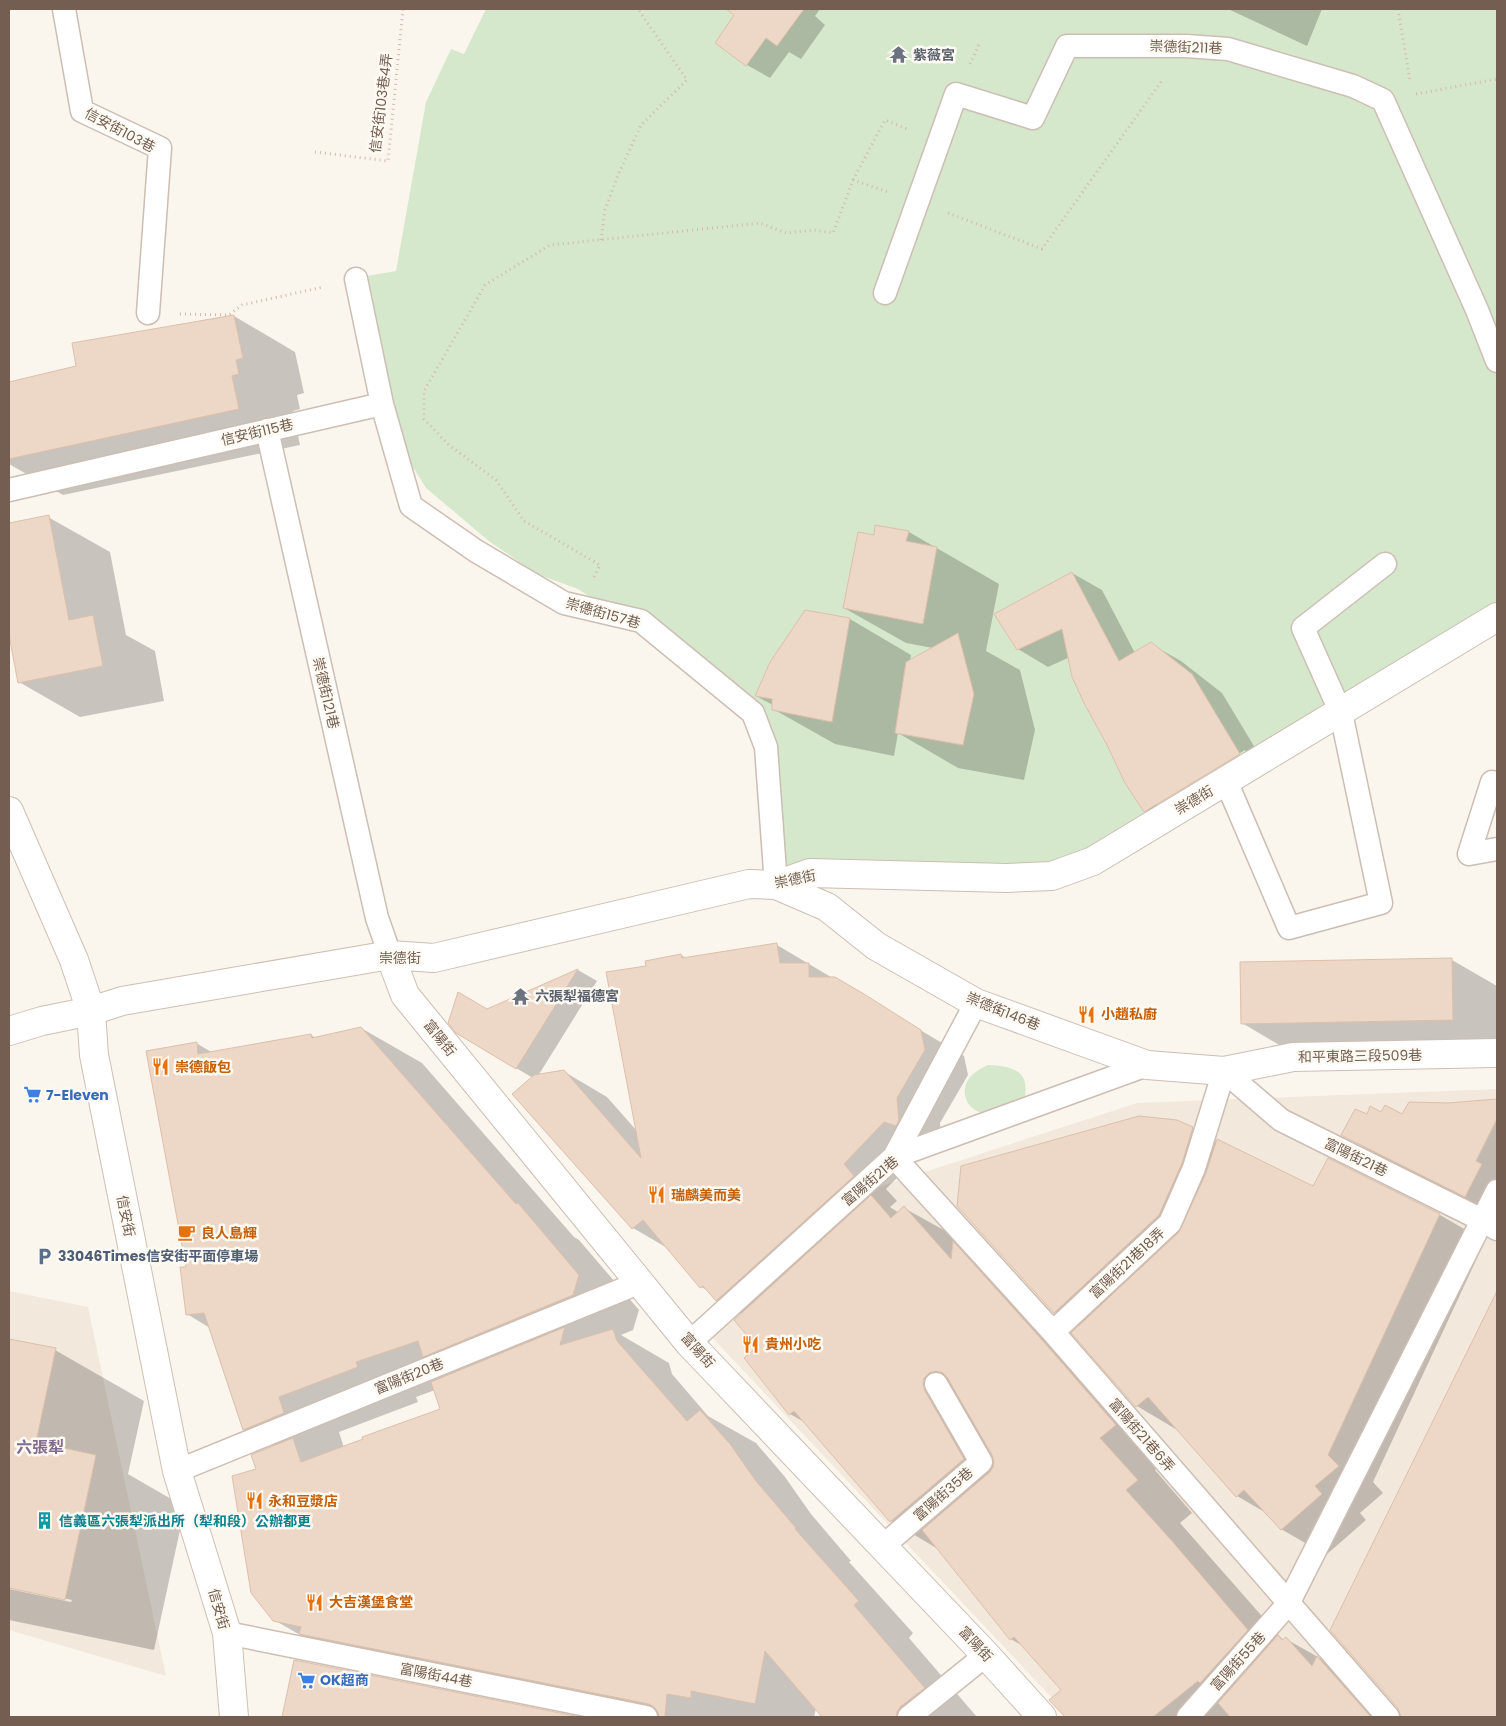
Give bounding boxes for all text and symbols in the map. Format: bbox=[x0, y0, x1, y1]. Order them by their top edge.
street label: 崇德街211巷 bbox=[1149, 36, 1223, 58]
temple icon: 紫薇宮 bbox=[889, 45, 909, 65]
place label: 紫薇宮 bbox=[913, 45, 955, 65]
street label: 信安街103巷4弄 bbox=[365, 52, 397, 154]
street label: 信安街103巷 bbox=[81, 103, 159, 157]
street label: 信安街115巷 bbox=[219, 414, 295, 450]
street label: 崇德街157巷 bbox=[563, 593, 643, 633]
street label: 崇德街121巷 bbox=[308, 655, 344, 731]
street label: 崇德街 bbox=[1171, 781, 1217, 819]
street label: 崇德街 bbox=[772, 865, 818, 893]
street label: 崇德街 bbox=[379, 948, 421, 968]
temple icon: 六張犁福德宮 bbox=[511, 986, 531, 1006]
place label: 六張犁福德宮 bbox=[535, 986, 619, 1006]
street label: 崇德街146巷 bbox=[963, 987, 1043, 1035]
restaurant icon: 小趙私廚 bbox=[1077, 1004, 1097, 1024]
place label: 小趙私廚 bbox=[1101, 1004, 1157, 1024]
street label: 富陽街 bbox=[419, 1015, 461, 1061]
street label: 和平東路三段509巷 bbox=[1298, 1045, 1422, 1067]
restaurant icon: 崇德飯包 bbox=[151, 1057, 171, 1077]
place label: 崇德飯包 bbox=[175, 1057, 231, 1077]
supermarket icon: 7-Eleven bbox=[22, 1085, 42, 1105]
place label: 7-Eleven bbox=[46, 1085, 109, 1105]
street label: 富陽街21巷 bbox=[1321, 1133, 1391, 1181]
street label: 富陽街21巷 bbox=[837, 1151, 903, 1211]
restaurant icon: 瑞麟美而美 bbox=[647, 1185, 667, 1205]
place label: 瑞麟美而美 bbox=[671, 1185, 741, 1205]
street label: 信安街 bbox=[112, 1193, 140, 1239]
cafe icon: 良人島輝 bbox=[177, 1223, 197, 1243]
place label: 良人島輝 bbox=[201, 1223, 257, 1243]
street label: 富陽街21巷18弄 bbox=[1085, 1223, 1169, 1303]
parking icon: 33046Times信安街平面停車場 bbox=[34, 1246, 54, 1266]
place label: 33046Times信安街平面停車場 bbox=[58, 1246, 258, 1266]
street label: 富陽街 bbox=[677, 1328, 719, 1372]
restaurant icon: 貴州小吃 bbox=[741, 1334, 761, 1354]
place label: 貴州小吃 bbox=[765, 1334, 821, 1354]
street label: 富陽街20巷 bbox=[371, 1353, 447, 1399]
street label: 富陽街21巷6弄 bbox=[1104, 1394, 1180, 1476]
district label: 六張犁 bbox=[16, 1436, 64, 1459]
street label: 富陽街35巷 bbox=[909, 1462, 977, 1526]
restaurant icon: 永和豆漿店 bbox=[244, 1491, 264, 1511]
place label: 永和豆漿店 bbox=[268, 1491, 338, 1511]
building icon: 信義區六張犁派出所（犁和段）公辦都更 bbox=[35, 1511, 55, 1531]
place label: 信義區六張犁派出所（犁和段）公辦都更 bbox=[59, 1511, 311, 1531]
street label: 信安街 bbox=[204, 1586, 234, 1632]
restaurant icon: 大吉漢堡食堂 bbox=[305, 1592, 325, 1612]
place label: 大吉漢堡食堂 bbox=[329, 1592, 413, 1612]
street label: 富陽街 bbox=[954, 1622, 998, 1666]
street label: 富陽街55巷 bbox=[1206, 1627, 1270, 1695]
street label: 富陽街44巷 bbox=[398, 1658, 474, 1692]
supermarket icon: OK超商 bbox=[296, 1670, 316, 1690]
place label: OK超商 bbox=[320, 1670, 369, 1690]

